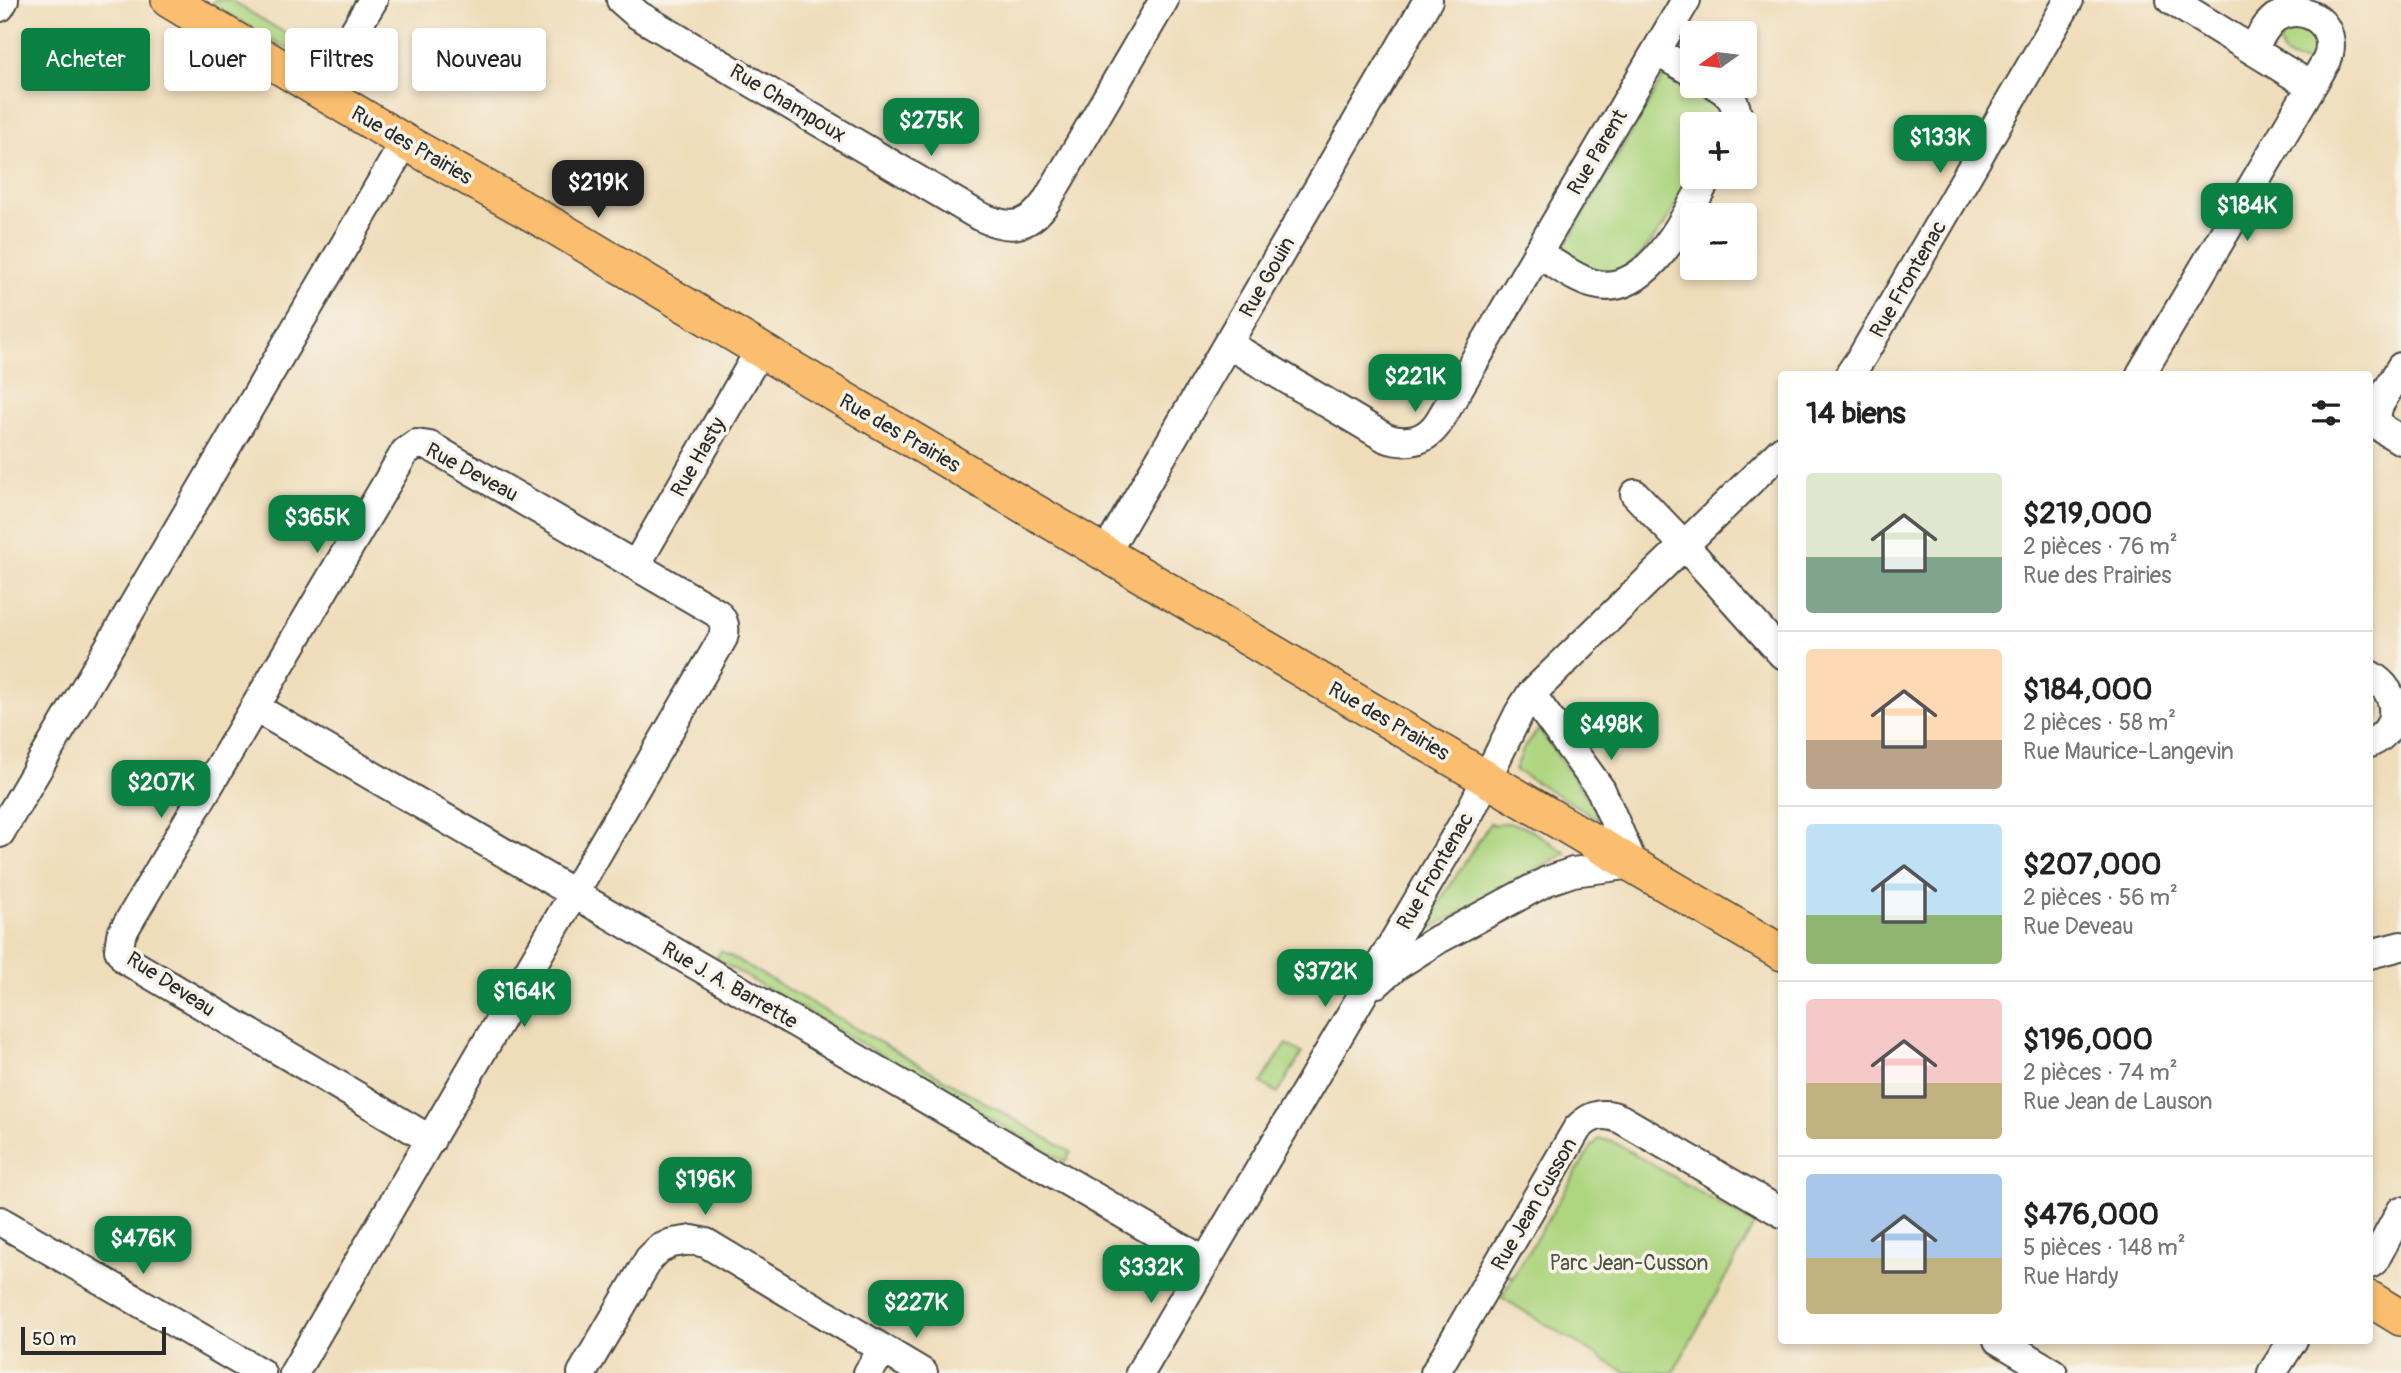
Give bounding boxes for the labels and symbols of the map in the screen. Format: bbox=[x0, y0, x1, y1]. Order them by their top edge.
north arrow bbox=[1680, 21, 1757, 98]
street label: Rue Champoux bbox=[725, 58, 851, 149]
pin: $275K bbox=[882, 99, 980, 158]
street label: Rue des Prairies bbox=[346, 100, 478, 191]
street label: Rue Parent bbox=[1561, 104, 1634, 200]
pin: $133K bbox=[1891, 116, 1989, 175]
pin: $219K bbox=[549, 160, 647, 220]
pin: $184K bbox=[2198, 184, 2296, 243]
street label: Rue Frontenac bbox=[1864, 216, 1953, 343]
street label: Rue Gouin bbox=[1234, 232, 1301, 322]
pin: $221K bbox=[1366, 354, 1464, 414]
street label: Rue des Prairies bbox=[834, 388, 966, 479]
street label: Rue Hasty bbox=[665, 413, 732, 502]
street label: Rue Deveau bbox=[421, 437, 523, 508]
pin: $365K bbox=[268, 496, 366, 555]
street label: Rue des Prairies bbox=[1323, 676, 1455, 767]
pin: $498K bbox=[1562, 702, 1660, 762]
pin: $207K bbox=[112, 760, 210, 820]
street label: Rue Frontenac bbox=[1391, 808, 1480, 935]
street label: Rue J. A. Barrette bbox=[657, 936, 803, 1036]
street label: Rue Deveau bbox=[121, 946, 220, 1023]
pin: $372K bbox=[1276, 950, 1374, 1009]
pin: $164K bbox=[475, 970, 573, 1029]
street label: Rue Jean Cusson bbox=[1486, 1133, 1583, 1275]
pin: $196K bbox=[656, 1158, 754, 1217]
pin: $476K bbox=[94, 1216, 192, 1276]
pin: $332K bbox=[1102, 1246, 1200, 1305]
park label: Parc Jean-Cusson bbox=[1550, 1250, 1708, 1277]
pin: $227K bbox=[867, 1280, 965, 1340]
scale bar bbox=[21, 1324, 166, 1356]

